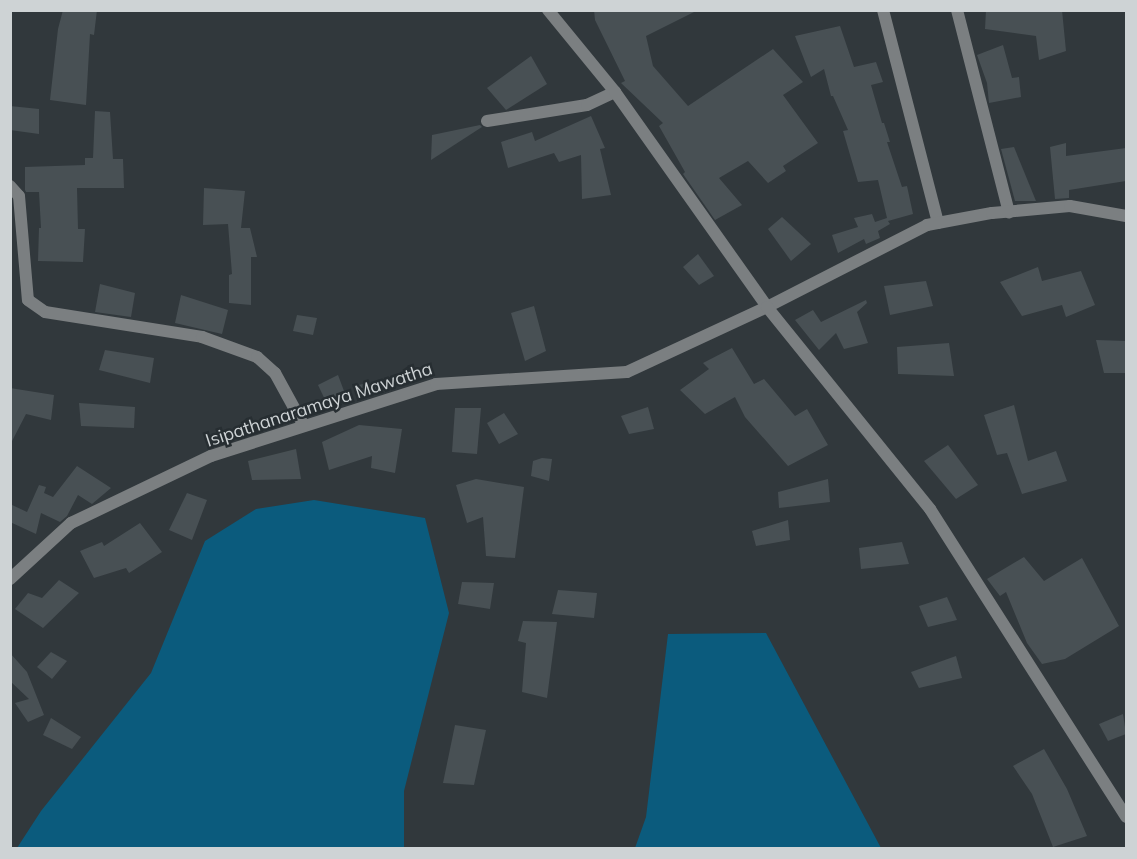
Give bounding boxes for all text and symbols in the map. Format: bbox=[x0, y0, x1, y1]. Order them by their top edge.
street label: Isipathanaramaya Mawatha bbox=[203, 358, 435, 452]

